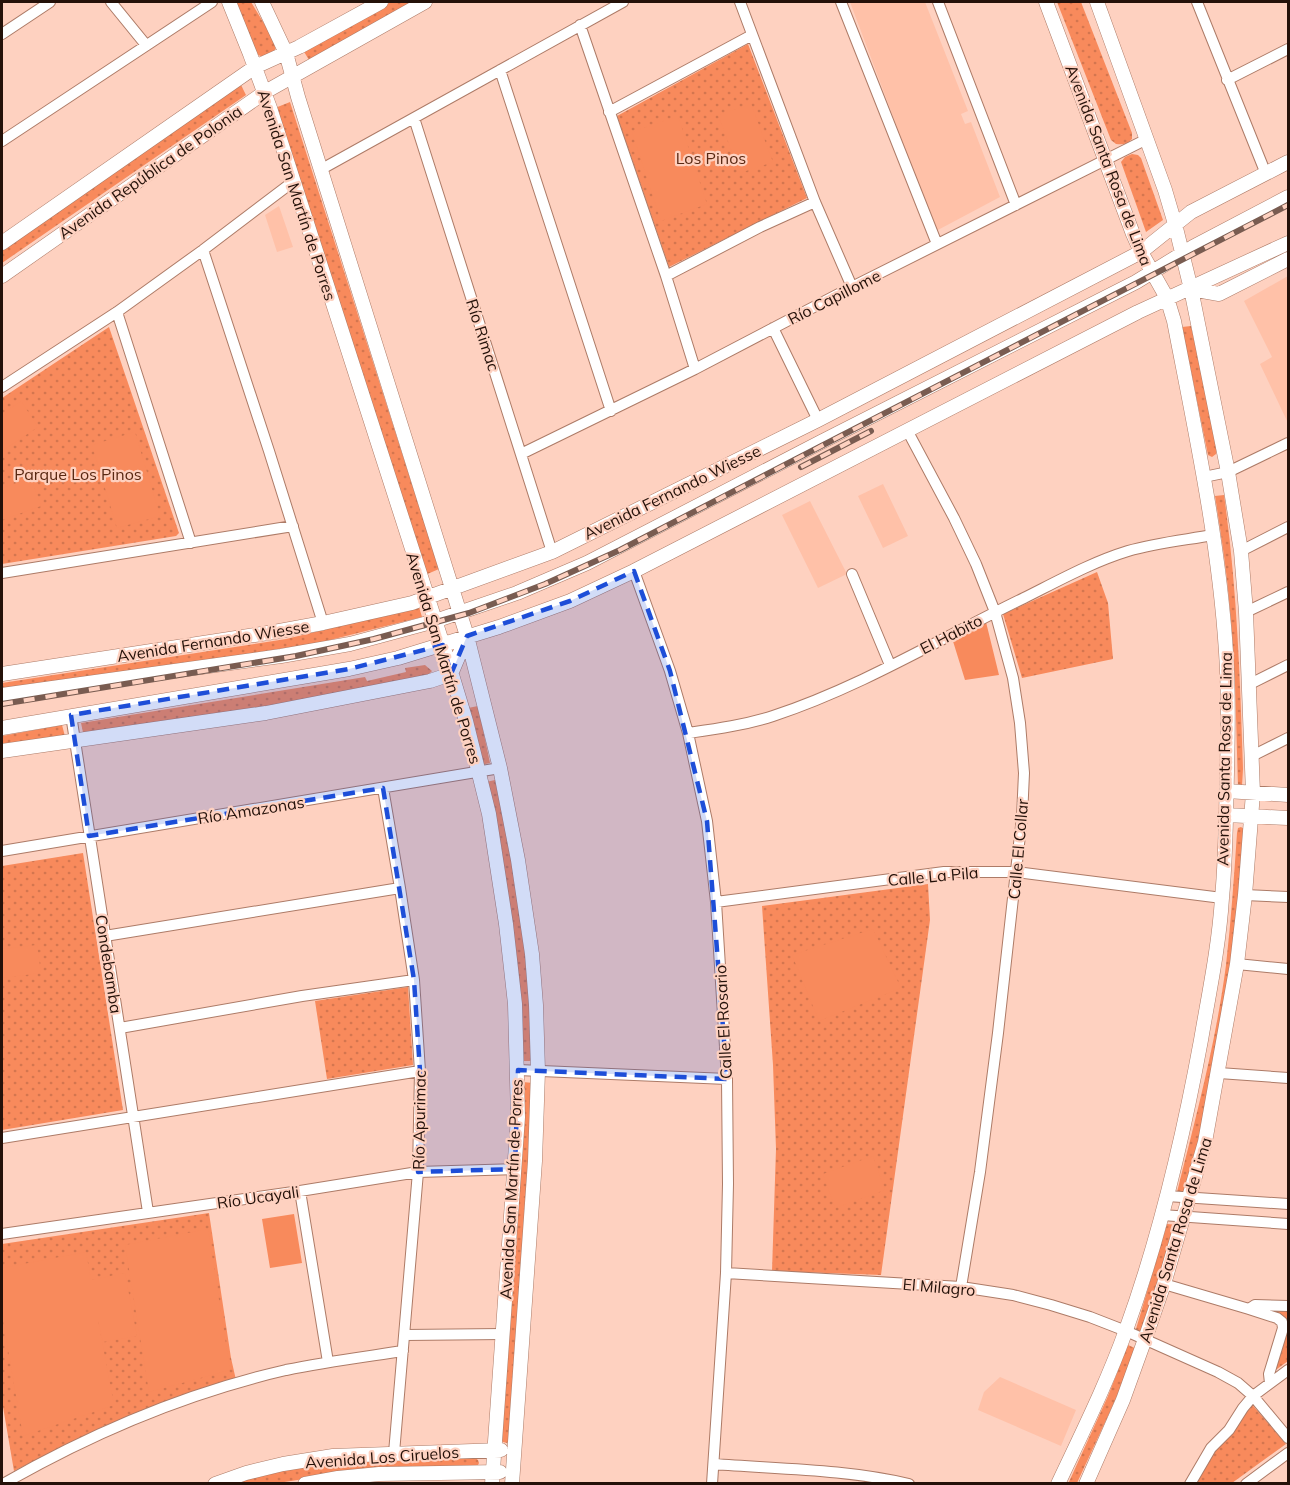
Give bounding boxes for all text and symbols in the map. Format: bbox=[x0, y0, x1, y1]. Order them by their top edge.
street label: Avenida Santa Rosa de Lima bbox=[1061, 62, 1157, 268]
street label: Avenida San Martín de Porres bbox=[253, 87, 341, 303]
street label: Avenida República de Polonia bbox=[54, 101, 246, 243]
park label: Los Pinos bbox=[676, 148, 746, 168]
street label: Río Capillome bbox=[784, 265, 884, 329]
street label: Río Rimac bbox=[462, 296, 504, 374]
street label: Avenida Fernando Wiesse bbox=[580, 440, 764, 544]
park label: Parque Los Pinos bbox=[14, 464, 142, 484]
street label: Avenida San Martín de Porres bbox=[402, 550, 486, 766]
street label: El Habito bbox=[916, 610, 986, 658]
street label: Avenida Fernando Wiesse bbox=[115, 616, 311, 666]
street label: Avenida Santa Rosa de Lima bbox=[1212, 652, 1236, 866]
street label: Río Amazonas bbox=[196, 792, 306, 828]
street label: Calle El Collar bbox=[1004, 798, 1032, 900]
street label: Calle La Pila bbox=[887, 862, 979, 890]
street label: Condebamba bbox=[91, 913, 127, 1015]
street label: Calle El Rosario bbox=[710, 964, 736, 1080]
street label: Río Apurimac bbox=[408, 1070, 430, 1170]
street label: Avenida San Martín de Porres bbox=[495, 1078, 527, 1300]
street label: Avenida Santa Rosa de Lima bbox=[1134, 1135, 1216, 1345]
street label: Río Ucayali bbox=[216, 1181, 300, 1213]
street label: El Milagro bbox=[902, 1274, 976, 1300]
street label: Avenida Los Ciruelos bbox=[304, 1442, 460, 1472]

